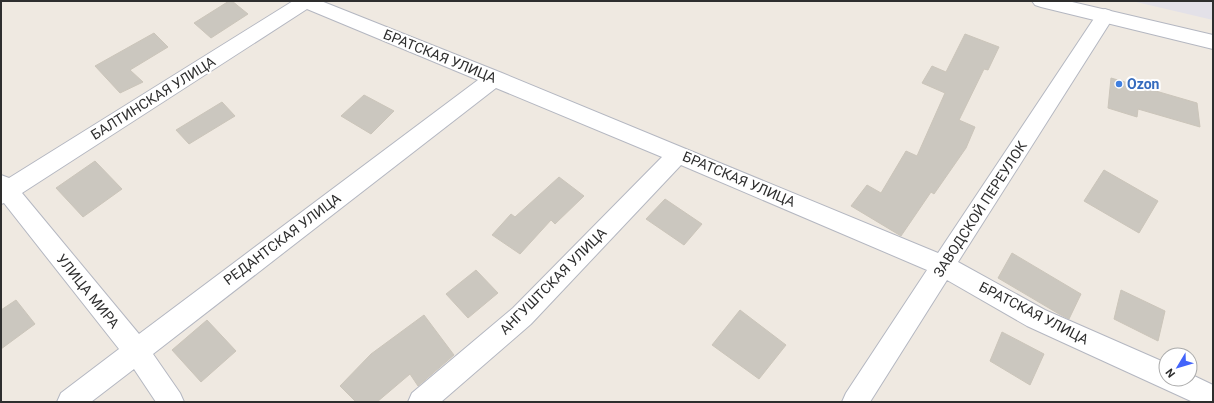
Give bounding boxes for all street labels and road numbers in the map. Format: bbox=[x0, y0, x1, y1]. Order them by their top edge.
street label: БРАТСКАЯ УЛИЦА bbox=[381, 26, 499, 86]
street label: БАЛТИНСКАЯ УЛИЦА bbox=[88, 53, 218, 143]
street label: ЗАВОДСКОЙ ПЕРЕУЛОК bbox=[930, 138, 1030, 280]
street label: БРАТСКАЯ УЛИЦА bbox=[680, 148, 798, 210]
street label: РЕДАНТСКАЯ УЛИЦА bbox=[220, 190, 344, 288]
street label: АНГУШТСКАЯ УЛИЦА bbox=[496, 224, 610, 338]
street label: УЛИЦА МИРА bbox=[53, 251, 123, 331]
street label: БРАТСКАЯ УЛИЦА bbox=[977, 278, 1091, 348]

